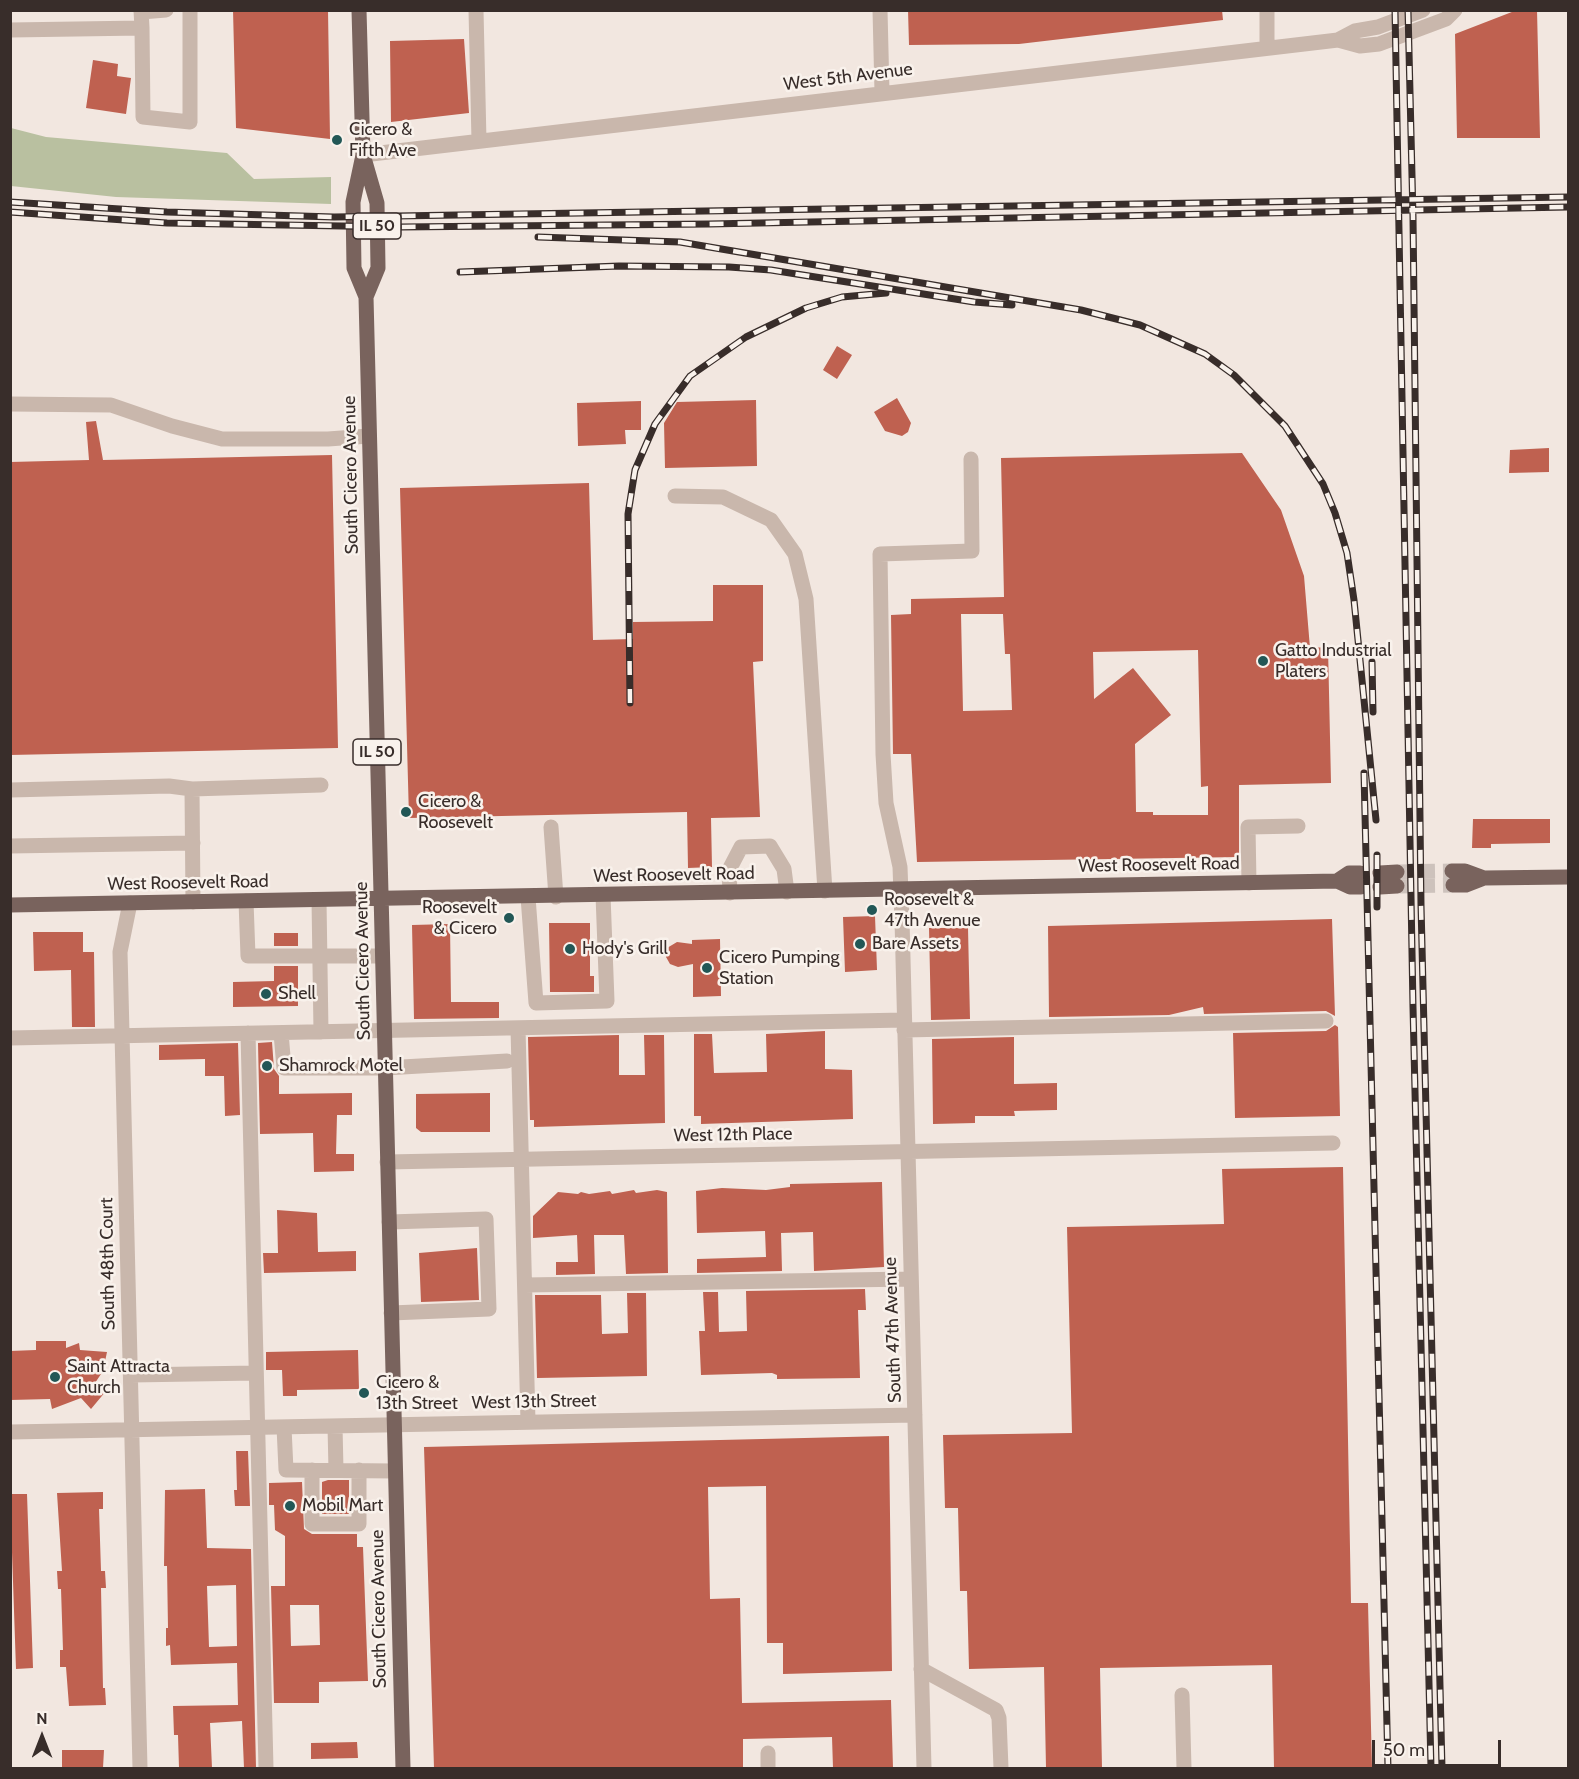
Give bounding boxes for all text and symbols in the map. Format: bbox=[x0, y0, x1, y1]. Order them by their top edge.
street label: West 5th Avenue bbox=[782, 58, 914, 96]
place label: Cicero & Fifth Ave bbox=[349, 119, 416, 162]
marker: Cicero & Fifth Ave bbox=[330, 133, 344, 147]
road number: IL 50 bbox=[353, 213, 401, 239]
street label: South Cicero Avenue bbox=[339, 395, 363, 555]
place label: Gatto Industrial Platers bbox=[1275, 640, 1391, 682]
marker: Gatto Industrial Platers bbox=[1256, 654, 1270, 668]
road number: IL 50 bbox=[353, 739, 401, 765]
place label: Cicero & Roosevelt bbox=[418, 791, 493, 834]
marker: Cicero & Roosevelt bbox=[399, 805, 413, 819]
street label: West Roosevelt Road bbox=[1078, 853, 1240, 877]
street label: West Roosevelt Road bbox=[593, 863, 755, 887]
street label: West Roosevelt Road bbox=[107, 871, 269, 895]
street label: South Cicero Avenue bbox=[351, 881, 375, 1041]
place label: Roosevelt & 47th Avenue bbox=[884, 889, 980, 932]
place label: Roosevelt & Cicero bbox=[422, 897, 497, 940]
marker: Roosevelt & 47th Avenue bbox=[865, 903, 879, 917]
marker: Roosevelt & Cicero bbox=[502, 911, 516, 925]
place label: Bare Assets bbox=[872, 933, 959, 955]
marker: Bare Assets bbox=[853, 937, 867, 951]
place label: Hody's Grill bbox=[582, 938, 668, 960]
marker: Hody's Grill bbox=[563, 942, 577, 956]
place label: Cicero Pumping Station bbox=[719, 947, 839, 990]
marker: Cicero Pumping Station bbox=[700, 961, 714, 975]
place label: Shell bbox=[278, 983, 316, 1005]
marker: Shell bbox=[259, 987, 273, 1001]
place label: Shamrock Motel bbox=[279, 1055, 403, 1077]
marker: Shamrock Motel bbox=[260, 1059, 274, 1073]
street label: West 12th Place bbox=[674, 1123, 792, 1147]
street label: South 48th Court bbox=[96, 1197, 120, 1331]
street label: South 47th Avenue bbox=[880, 1257, 906, 1403]
place label: Saint Attracta Church bbox=[67, 1356, 170, 1398]
marker: Saint Attracta Church bbox=[48, 1370, 62, 1384]
place label: Cicero & 13th Street bbox=[376, 1372, 458, 1414]
marker: Cicero & 13th Street bbox=[357, 1386, 371, 1400]
street label: West 13th Street bbox=[471, 1390, 597, 1414]
place label: Mobil Mart bbox=[302, 1495, 383, 1517]
marker: Mobil Mart bbox=[283, 1499, 297, 1513]
street label: South Cicero Avenue bbox=[367, 1529, 391, 1689]
north arrow bbox=[12, 1707, 72, 1767]
text: N bbox=[36, 1709, 48, 1728]
scale bar bbox=[1375, 1728, 1504, 1766]
text: 50 m bbox=[1383, 1739, 1425, 1761]

